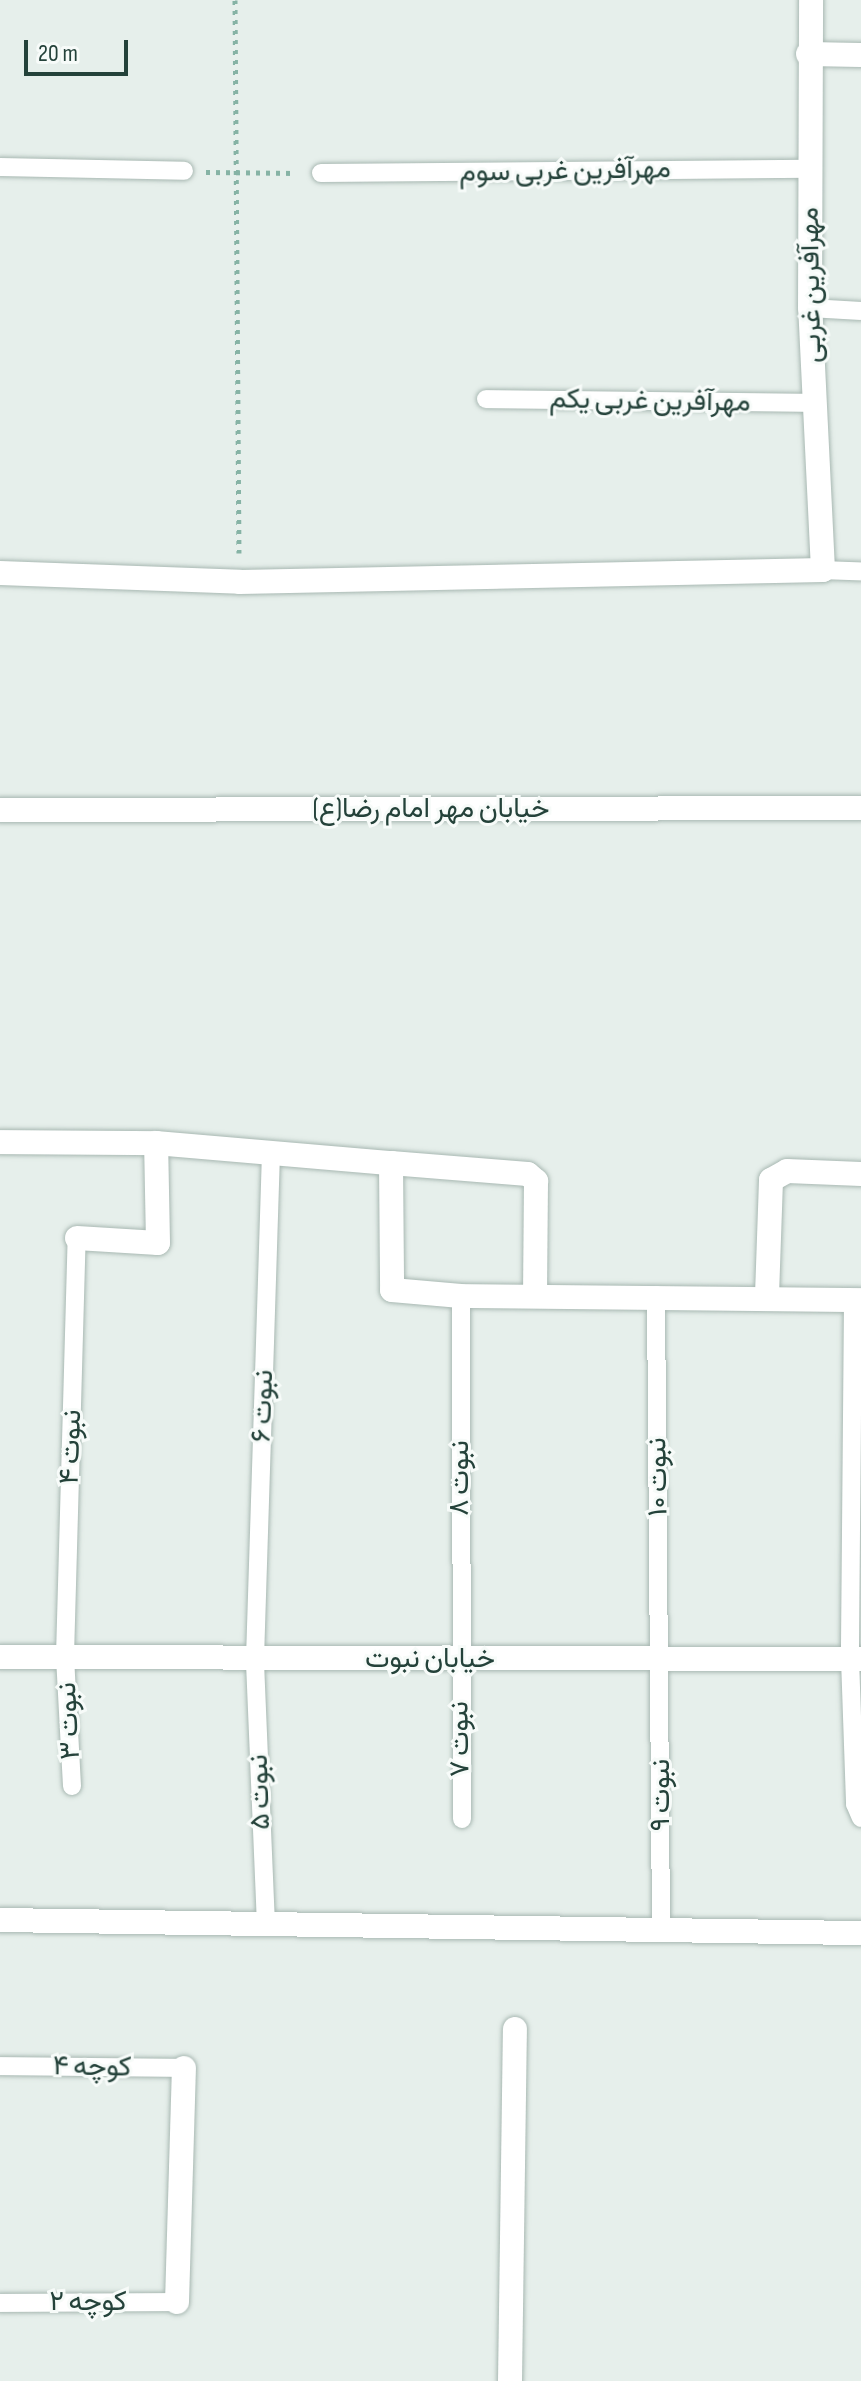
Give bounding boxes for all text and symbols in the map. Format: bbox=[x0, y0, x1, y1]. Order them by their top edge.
scale bar bbox=[28, 24, 132, 74]
text: 20 m bbox=[38, 39, 78, 68]
street label: مهرآفرین غربی سوم bbox=[459, 152, 671, 190]
street label: مهرآفرین غربی bbox=[793, 207, 829, 363]
street label: مهرآفرین غربی یکم bbox=[549, 382, 751, 420]
street label: خیابان مهر امام رضا(ع) bbox=[313, 792, 549, 826]
street label: نبوت ۶ bbox=[245, 1369, 281, 1443]
street label: نبوت ۴ bbox=[53, 1409, 89, 1485]
street label: نبوت ۱۰ bbox=[641, 1437, 675, 1517]
street label: نبوت ۸ bbox=[443, 1440, 477, 1516]
street label: خیابان نبوت bbox=[365, 1642, 495, 1676]
street label: نبوت ۳ bbox=[50, 1681, 88, 1761]
street label: نبوت ۷ bbox=[443, 1701, 477, 1777]
street label: نبوت ۵ bbox=[242, 1754, 278, 1830]
street label: نبوت ۹ bbox=[644, 1759, 678, 1831]
street label: کوچه ۴ bbox=[52, 2050, 132, 2084]
street label: کوچه ۲ bbox=[49, 2285, 127, 2319]

